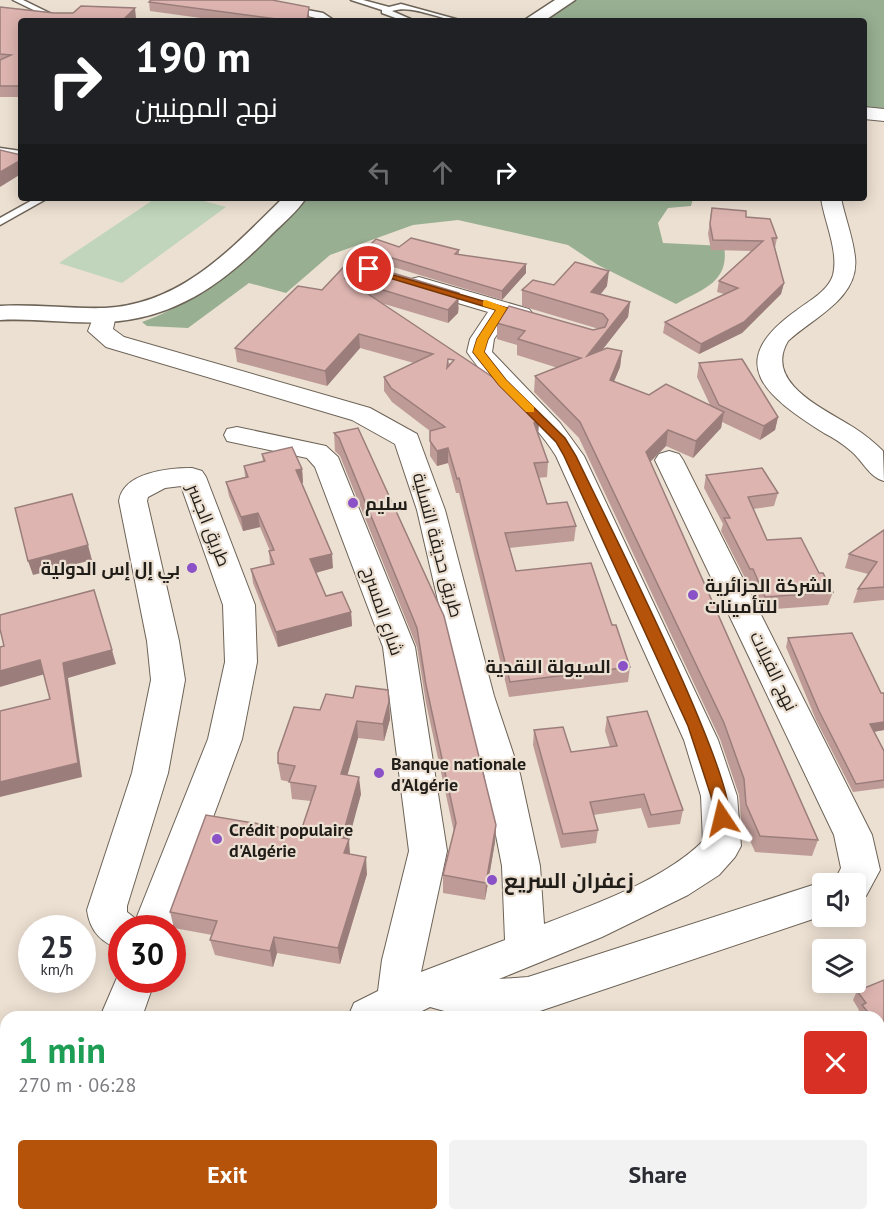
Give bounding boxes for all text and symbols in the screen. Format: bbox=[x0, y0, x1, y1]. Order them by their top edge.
text: 190 m bbox=[135, 29, 251, 84]
icon: right bbox=[36, 42, 114, 120]
text: نهج المهنيين bbox=[135, 90, 278, 124]
icon: left bbox=[363, 156, 396, 189]
icon: ahead bbox=[426, 156, 459, 189]
icon: right bbox=[489, 156, 522, 189]
pin bbox=[343, 243, 394, 294]
icon: arrive bbox=[352, 252, 385, 285]
street label: طريق حديقة التسلية bbox=[407, 470, 468, 620]
street label: طريق الجسر bbox=[181, 479, 236, 570]
place label: سليم bbox=[365, 492, 408, 516]
marker: سليم bbox=[346, 496, 360, 510]
place label: بي إل إس الدولية bbox=[41, 557, 180, 584]
marker: بي إل إس الدولية bbox=[185, 561, 199, 575]
street label: شارع المسرح bbox=[356, 563, 409, 659]
place label: الشركة الجزائرية للتأمينات bbox=[705, 574, 832, 618]
marker: الشركة الجزائرية للتأمينات bbox=[686, 588, 700, 602]
street label: نهج الفيلات bbox=[744, 627, 803, 715]
place label: السيولة النقدية bbox=[485, 655, 611, 678]
marker: السيولة النقدية bbox=[616, 659, 630, 673]
place label: Banque nationale d'Algérie bbox=[391, 752, 526, 796]
marker: Banque nationale d'Algérie bbox=[372, 766, 386, 780]
position arrow bbox=[690, 786, 754, 850]
place label: Crédit populaire d'Algérie bbox=[229, 818, 353, 862]
marker: Crédit populaire d'Algérie bbox=[210, 832, 224, 846]
place label: زعفران السريع bbox=[504, 867, 634, 895]
marker: زعفران السريع bbox=[485, 873, 499, 887]
map controls bbox=[812, 873, 866, 993]
button: sound bbox=[812, 873, 866, 927]
speed limit sign: 30 bbox=[108, 915, 186, 993]
text: 25 bbox=[40, 927, 74, 966]
button: layers bbox=[812, 939, 866, 993]
text: km/h bbox=[41, 960, 73, 979]
text: 1 min bbox=[18, 1026, 106, 1073]
button: close bbox=[804, 1031, 867, 1094]
text: 270 m · 06:28 bbox=[18, 1072, 136, 1098]
button: Exit bbox=[18, 1140, 437, 1209]
button: Share bbox=[449, 1140, 867, 1209]

